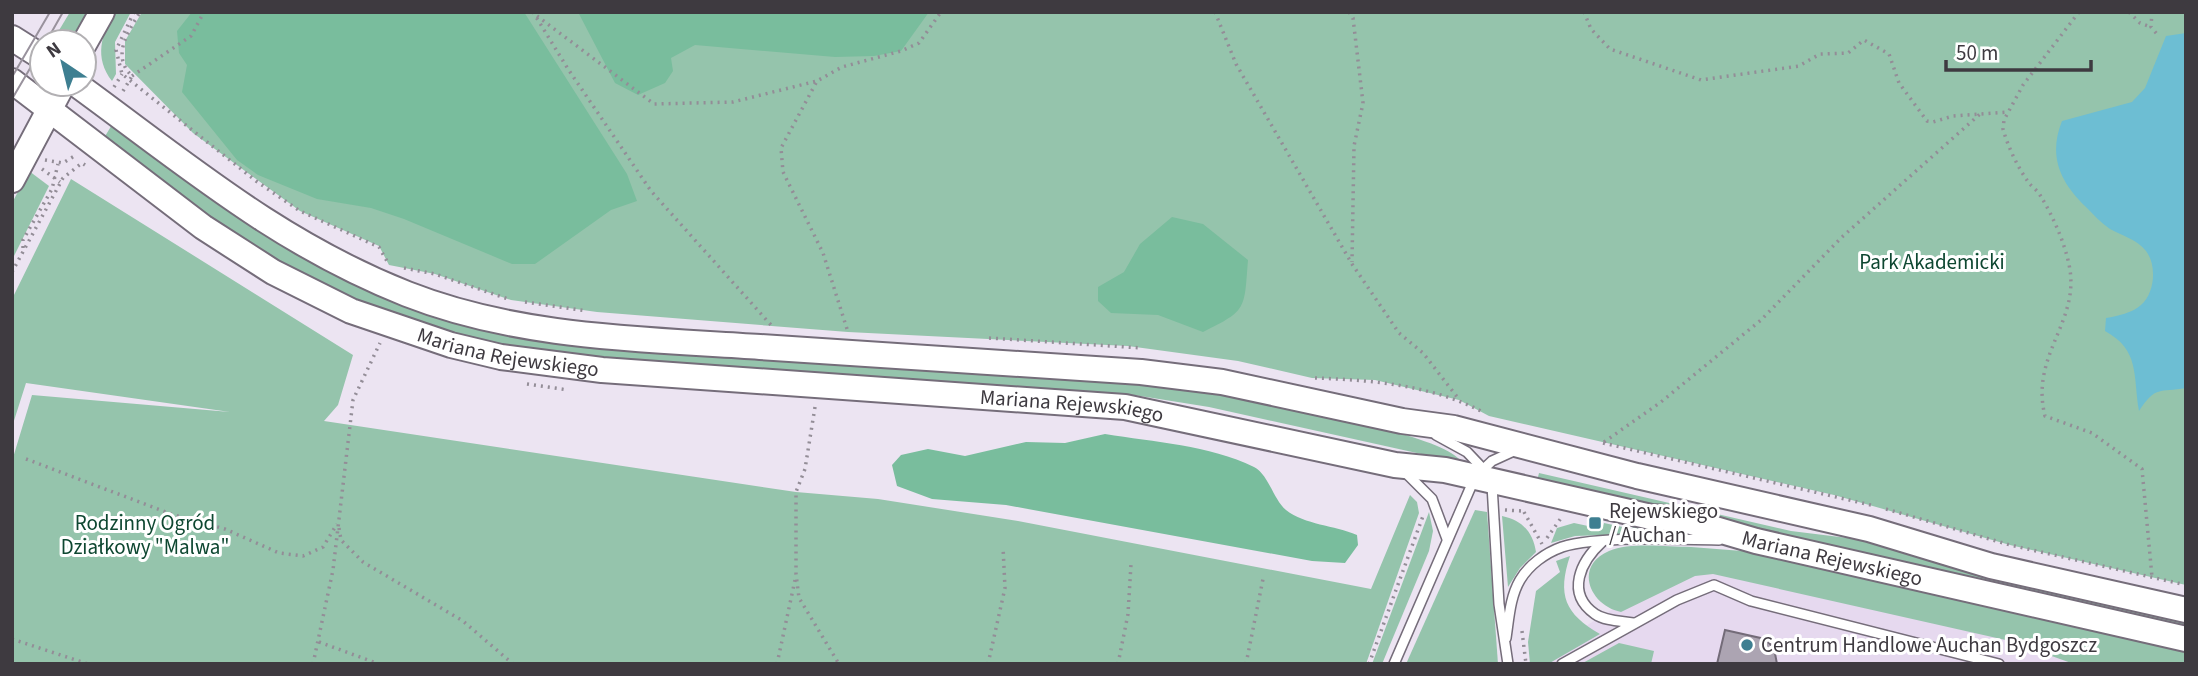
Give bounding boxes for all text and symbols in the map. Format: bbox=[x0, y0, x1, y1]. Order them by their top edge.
north arrow bbox=[28, 28, 98, 98]
scale bar bbox=[1946, 28, 2091, 72]
text: N bbox=[41, 36, 67, 65]
text: 50 m bbox=[1956, 38, 1998, 68]
park label: Park Akademicki bbox=[1859, 247, 2005, 277]
street label: Mariana Rejewskiego bbox=[413, 320, 601, 384]
street label: Mariana Rejewskiego bbox=[979, 382, 1167, 430]
place label: Rejewskiego / Auchan bbox=[1609, 496, 1718, 550]
park label: Rodzinny Ogród Działkowy "Malwa" bbox=[61, 508, 229, 562]
marker: Rejewskiego / Auchan bbox=[1587, 515, 1603, 531]
street label: Mariana Rejewskiego bbox=[1738, 523, 1925, 593]
place label: Centrum Handlowe Auchan Bydgoszcz bbox=[1761, 630, 2097, 660]
marker: Centrum Handlowe Auchan Bydgoszcz bbox=[1739, 637, 1755, 653]

